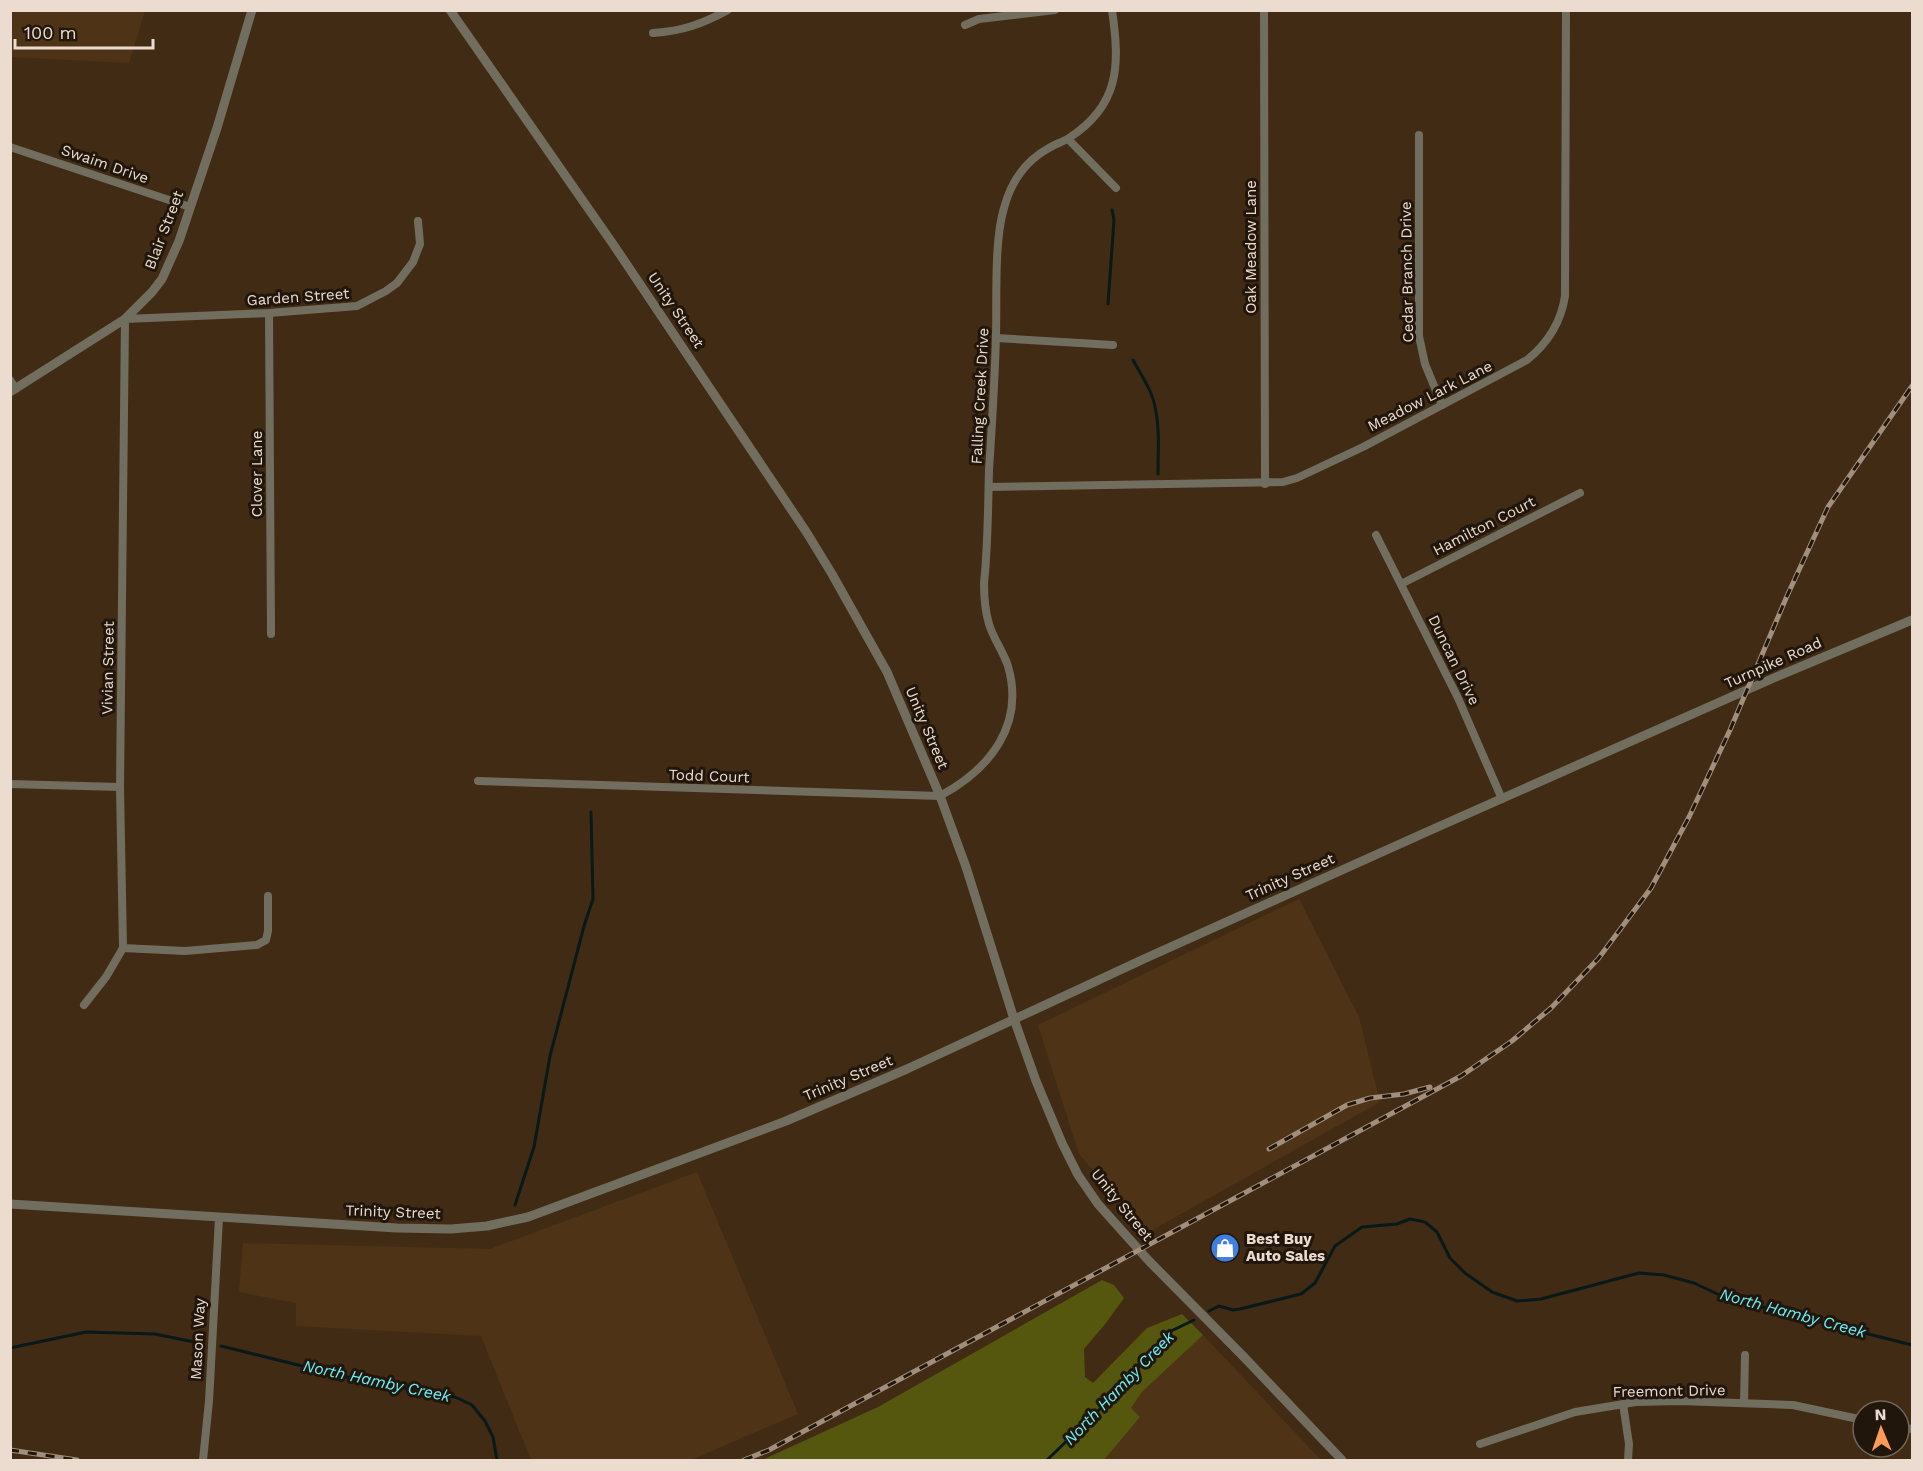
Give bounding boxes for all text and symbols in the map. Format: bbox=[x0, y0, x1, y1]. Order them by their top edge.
scale bar bbox=[15, 12, 153, 50]
text: 100 m bbox=[24, 22, 77, 43]
street label: Swaim Drive bbox=[59, 141, 151, 187]
street label: Oak Meadow Lane bbox=[1242, 180, 1260, 314]
street label: Blair Street bbox=[141, 187, 188, 272]
street label: Cedar Branch Drive bbox=[1397, 201, 1417, 343]
street label: Unity Street bbox=[644, 269, 708, 352]
street label: Garden Street bbox=[246, 284, 351, 310]
street label: Falling Creek Drive bbox=[967, 327, 993, 465]
street label: Meadow Lark Lane bbox=[1365, 357, 1495, 435]
street label: Clover Lane bbox=[248, 431, 266, 517]
street label: Hamilton Court bbox=[1430, 492, 1539, 559]
street label: Duncan Drive bbox=[1424, 612, 1484, 708]
street label: Vivian Street bbox=[98, 620, 118, 715]
street label: Turnpike Road bbox=[1721, 633, 1825, 693]
street label: Unity Street bbox=[902, 684, 953, 773]
street label: Todd Court bbox=[668, 766, 750, 786]
street label: Trinity Street bbox=[1243, 849, 1338, 905]
street label: Trinity Street bbox=[801, 1051, 896, 1105]
street label: Unity Street bbox=[1087, 1165, 1157, 1245]
street label: Trinity Street bbox=[345, 1201, 442, 1223]
place label: Best Buy Auto Sales bbox=[1246, 1230, 1325, 1265]
shop icon: Best Buy Auto Sales bbox=[1209, 1232, 1241, 1264]
water label: North Hamby Creek bbox=[1718, 1284, 1869, 1342]
street label: Mason Way bbox=[187, 1297, 209, 1380]
water label: North Hamby Creek bbox=[1060, 1326, 1179, 1449]
water label: North Hamby Creek bbox=[301, 1356, 454, 1406]
street label: Freemont Drive bbox=[1612, 1381, 1726, 1401]
north arrow bbox=[1851, 1399, 1911, 1459]
text: N bbox=[1874, 1405, 1887, 1424]

